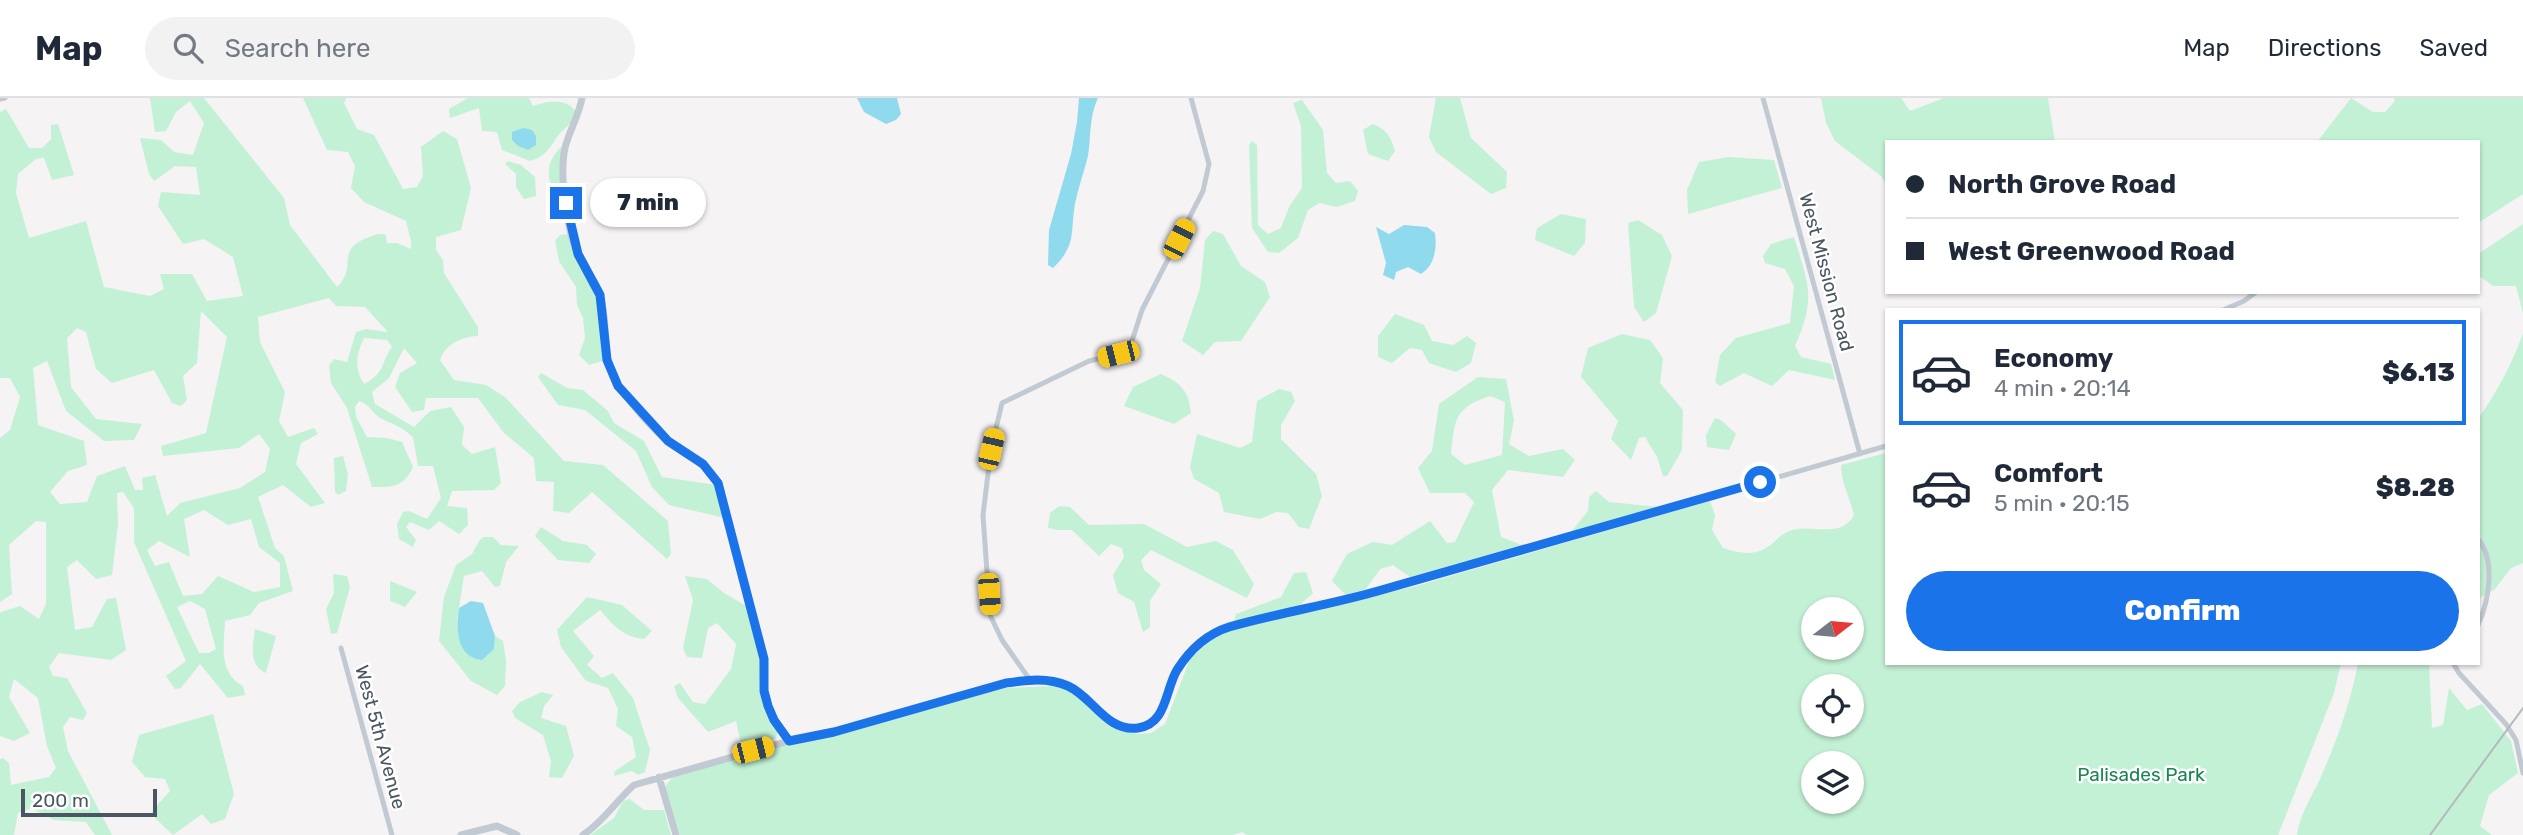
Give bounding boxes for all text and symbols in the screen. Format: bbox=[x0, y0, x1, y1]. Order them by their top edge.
search box bbox=[145, 17, 635, 80]
text: Map bbox=[35, 29, 103, 68]
icon: search bbox=[169, 29, 207, 67]
text: Search here bbox=[225, 33, 370, 64]
text: Map bbox=[2183, 34, 2230, 62]
text: Directions bbox=[2268, 34, 2381, 62]
text: Saved bbox=[2419, 34, 2488, 62]
text: North Grove Road bbox=[1948, 169, 2176, 200]
callout: 7 min bbox=[590, 178, 706, 228]
route end bbox=[550, 187, 582, 219]
text: 7 min bbox=[617, 188, 679, 216]
street label: West Mission Road bbox=[1794, 190, 1859, 354]
car bbox=[1161, 216, 1198, 262]
text: West Greenwood Road bbox=[1948, 236, 2235, 267]
car bbox=[1096, 339, 1141, 369]
icon: car bbox=[1910, 341, 1973, 404]
text: Economy bbox=[1994, 343, 2113, 374]
text: $6.13 bbox=[2382, 357, 2455, 388]
text: 4 min · 20:14 bbox=[1994, 374, 2131, 402]
car bbox=[977, 426, 1006, 472]
icon: car bbox=[1910, 456, 1973, 519]
text: Comfort bbox=[1994, 458, 2103, 489]
route start bbox=[1744, 466, 1776, 498]
text: $8.28 bbox=[2376, 472, 2455, 503]
text: 5 min · 20:15 bbox=[1994, 489, 2130, 517]
button: Confirm bbox=[1906, 571, 2459, 651]
car bbox=[978, 572, 1001, 616]
north arrow bbox=[1801, 597, 1864, 660]
map controls bbox=[1801, 597, 1864, 814]
street label: West 5th Avenue bbox=[350, 663, 411, 812]
button: locate bbox=[1801, 674, 1864, 737]
car bbox=[731, 735, 776, 765]
button: layers bbox=[1801, 751, 1864, 814]
park label: Palisades Park bbox=[2077, 763, 2205, 786]
scale bar bbox=[21, 786, 158, 818]
text: 200 m bbox=[32, 789, 89, 812]

